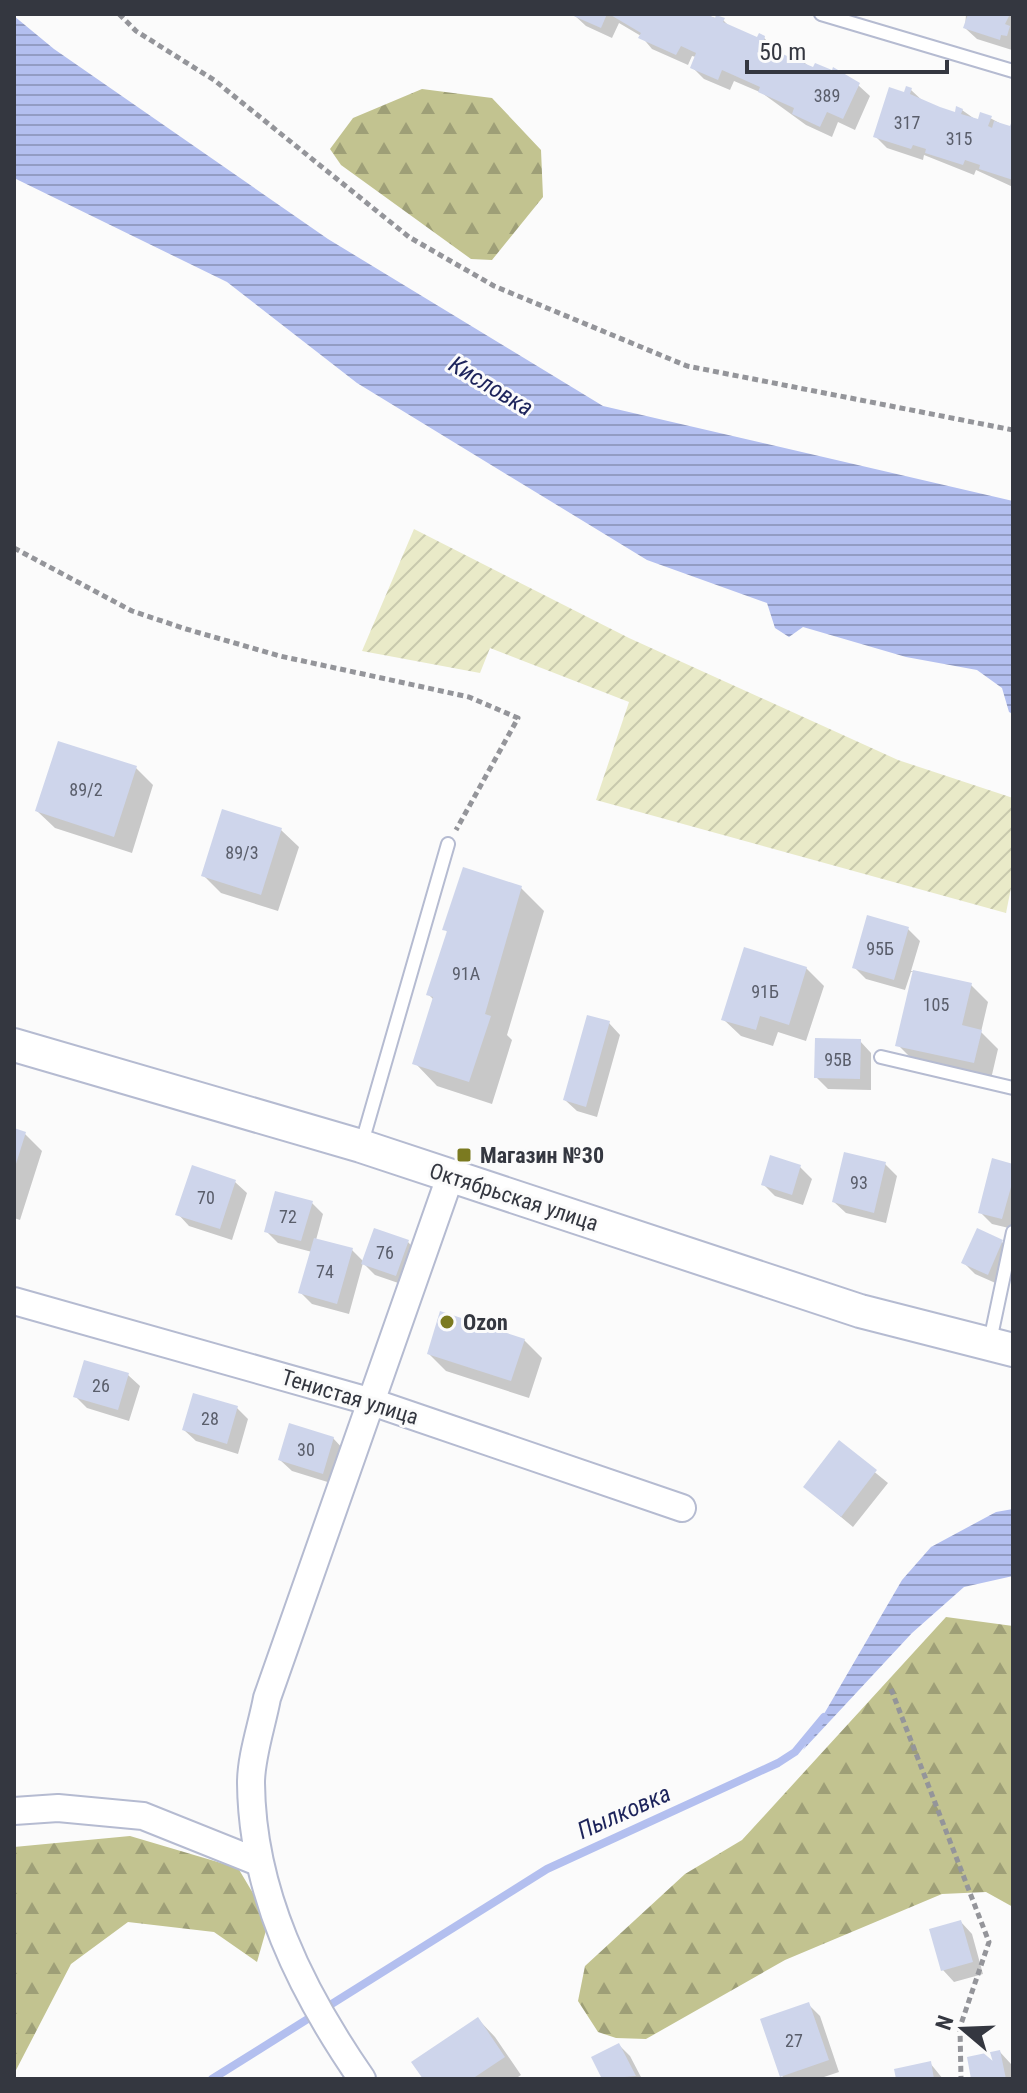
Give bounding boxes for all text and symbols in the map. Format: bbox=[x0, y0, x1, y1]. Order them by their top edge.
scale bar bbox=[747, 24, 947, 74]
text: 50 m bbox=[759, 38, 806, 66]
house number: 389 bbox=[814, 85, 840, 106]
house number: 317 bbox=[894, 112, 920, 133]
house number: 315 bbox=[946, 128, 972, 149]
water label: Кисловка bbox=[444, 350, 538, 422]
house number: 89/2 bbox=[69, 779, 103, 800]
house number: 89/3 bbox=[225, 842, 259, 863]
house number: 95Б bbox=[866, 938, 894, 959]
house number: 91А bbox=[452, 963, 481, 984]
house number: 91Б bbox=[751, 981, 779, 1002]
house number: 105 bbox=[923, 994, 949, 1015]
house number: 95В bbox=[824, 1049, 852, 1070]
place label: Магазин №30 bbox=[480, 1143, 604, 1168]
marker: Магазин №30 bbox=[455, 1146, 473, 1164]
street label: Октябрьская улица bbox=[427, 1158, 601, 1236]
house number: 93 bbox=[850, 1172, 868, 1193]
house number: 70 bbox=[197, 1187, 215, 1208]
house number: 72 bbox=[279, 1206, 297, 1227]
house number: 76 bbox=[376, 1242, 394, 1263]
house number: 74 bbox=[316, 1261, 334, 1282]
place label: Ozon bbox=[463, 1310, 508, 1335]
marker: Ozon bbox=[438, 1313, 456, 1331]
street label: Тенистая улица bbox=[279, 1364, 421, 1430]
house number: 26 bbox=[92, 1375, 110, 1396]
house number: 28 bbox=[201, 1408, 219, 1429]
house number: 30 bbox=[297, 1439, 315, 1460]
water label: Пылковка bbox=[573, 1779, 675, 1845]
north arrow bbox=[923, 1989, 1003, 2069]
text: N bbox=[931, 2012, 959, 2033]
house number: 27 bbox=[785, 2030, 803, 2051]

